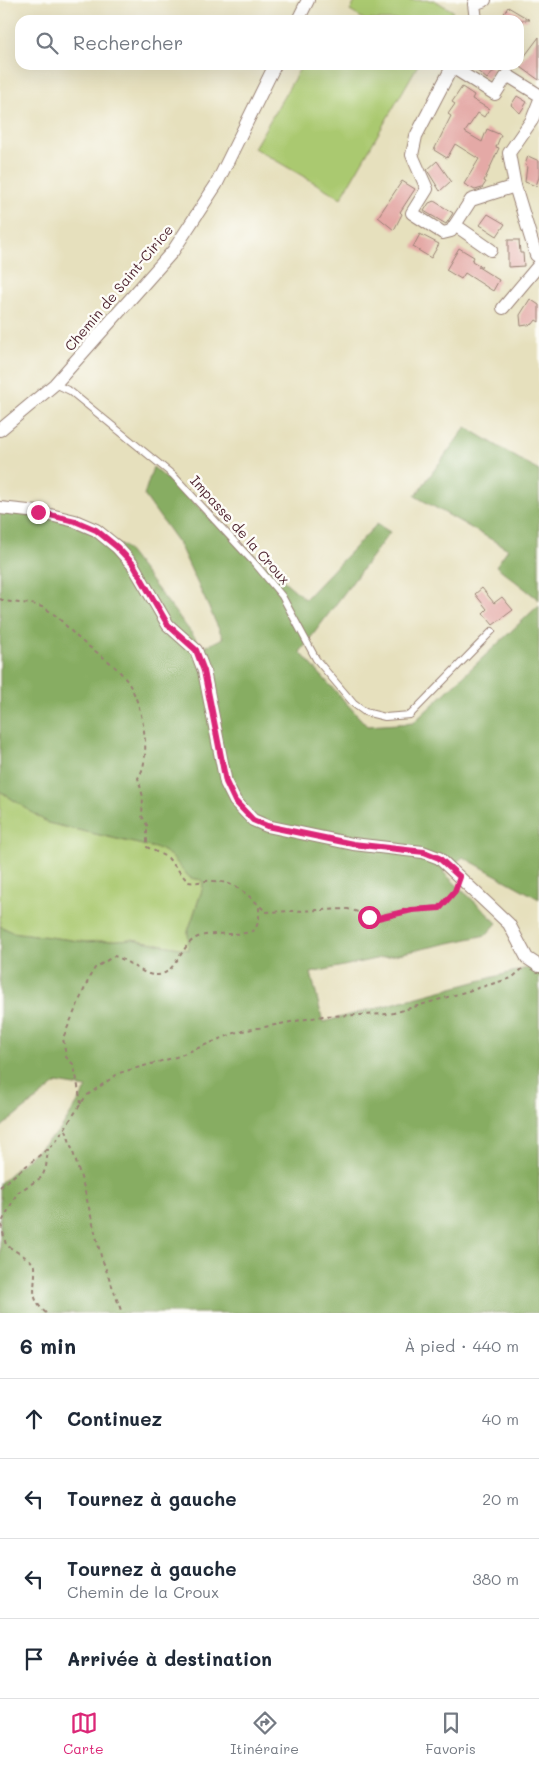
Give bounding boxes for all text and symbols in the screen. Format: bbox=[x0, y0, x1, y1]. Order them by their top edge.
search box bbox=[15, 15, 524, 70]
icon: search bbox=[33, 29, 61, 57]
text: Rechercher bbox=[73, 30, 183, 55]
street label: Chemin de Saint-Cirice bbox=[60, 220, 177, 355]
street label: Impasse de la Croux bbox=[186, 471, 294, 588]
route end bbox=[27, 501, 50, 524]
route start bbox=[358, 906, 381, 929]
text: 6 min bbox=[20, 1332, 76, 1359]
text: À pied · 440 m bbox=[404, 1335, 519, 1356]
icon: ahead bbox=[20, 1405, 48, 1433]
text: Continuez bbox=[67, 1406, 162, 1431]
text: 40 m bbox=[482, 1408, 519, 1429]
icon: left bbox=[20, 1485, 48, 1513]
text: Tournez à gauche bbox=[67, 1486, 236, 1511]
text: 20 m bbox=[482, 1488, 519, 1509]
text: Tournez à gauche bbox=[67, 1556, 236, 1581]
icon: left bbox=[20, 1565, 48, 1593]
text: 380 m bbox=[472, 1568, 519, 1589]
text: Chemin de la Croux bbox=[67, 1581, 219, 1602]
icon: arrive bbox=[20, 1645, 48, 1673]
text: Arrivée à destination bbox=[67, 1646, 272, 1671]
tab: Carte bbox=[63, 1709, 104, 1758]
tab: Itinéraire bbox=[230, 1709, 299, 1758]
tab: Favoris bbox=[425, 1709, 476, 1758]

